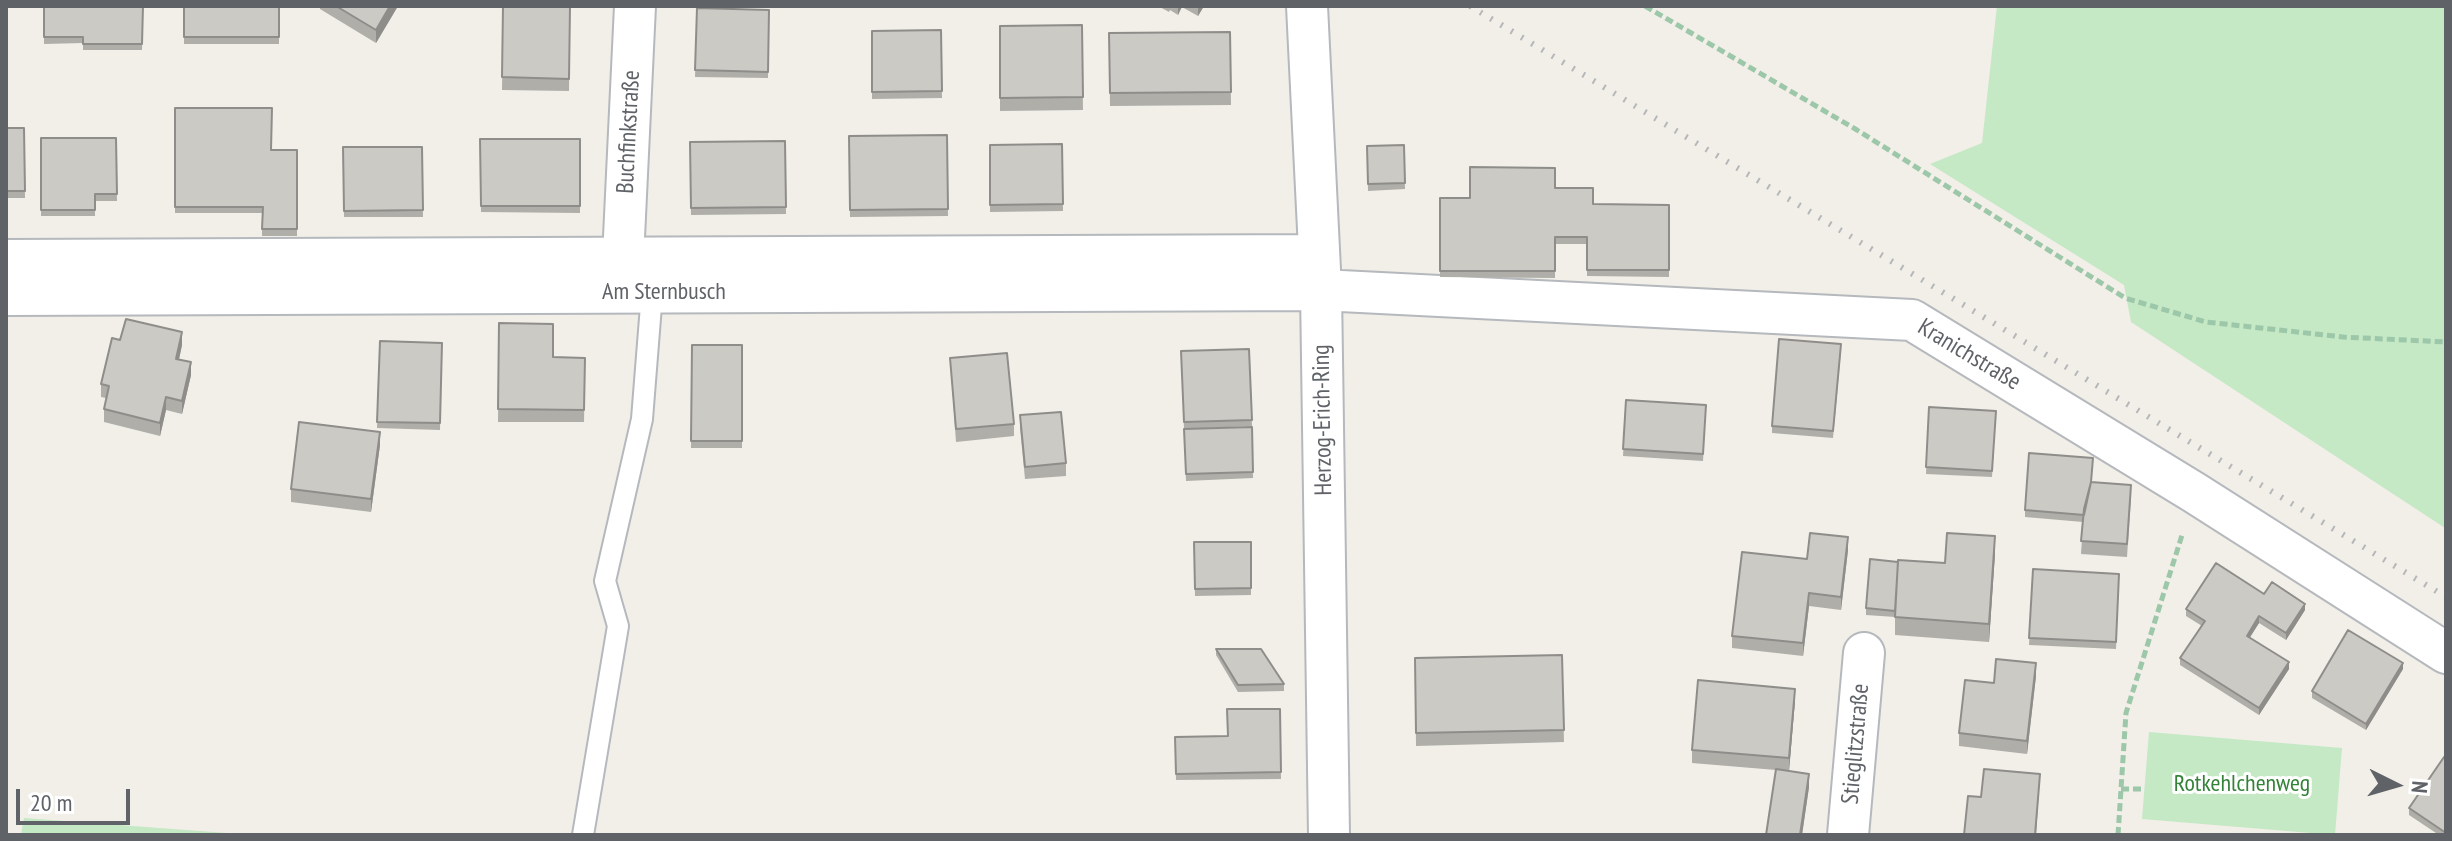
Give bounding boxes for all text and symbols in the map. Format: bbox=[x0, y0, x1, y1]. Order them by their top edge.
street label: Buchfinkstraße bbox=[611, 69, 647, 195]
street label: Am Sternbusch bbox=[602, 278, 726, 306]
street label: Kranichstraße bbox=[1912, 313, 2026, 397]
street label: Herzog-Erich-Ring bbox=[1307, 344, 1339, 496]
street label: Stieglitzstraße bbox=[1836, 683, 1876, 805]
north arrow bbox=[2356, 745, 2436, 825]
park label: Rotkehlchenweg bbox=[2174, 770, 2310, 798]
scale bar bbox=[20, 773, 134, 823]
text: N bbox=[2405, 780, 2434, 794]
text: 20 m bbox=[30, 787, 72, 818]

